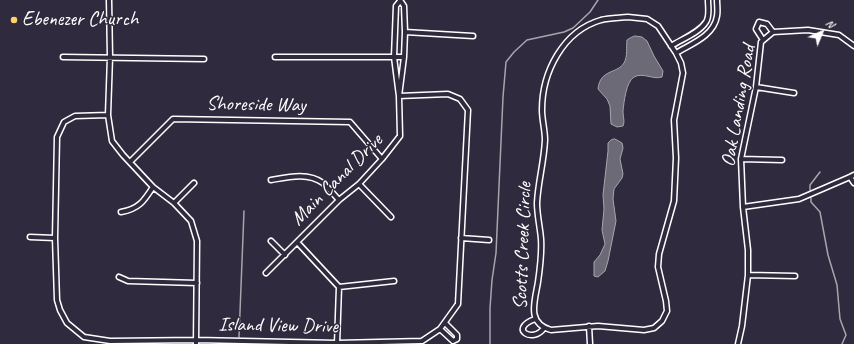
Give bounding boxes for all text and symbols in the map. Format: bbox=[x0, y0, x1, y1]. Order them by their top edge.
place label: Ebenezer Church bbox=[22, 8, 138, 32]
north arrow bbox=[802, 12, 842, 52]
marker: Ebenezer Church bbox=[9, 15, 19, 25]
text: N bbox=[823, 16, 838, 31]
street label: Oak Landing Road bbox=[716, 43, 762, 169]
street label: Shoreside Way bbox=[206, 92, 306, 118]
street label: Main Canal Drive bbox=[286, 129, 388, 231]
street label: Scotts Creek Circle bbox=[509, 182, 537, 310]
street label: Island View Drive bbox=[218, 313, 338, 339]

